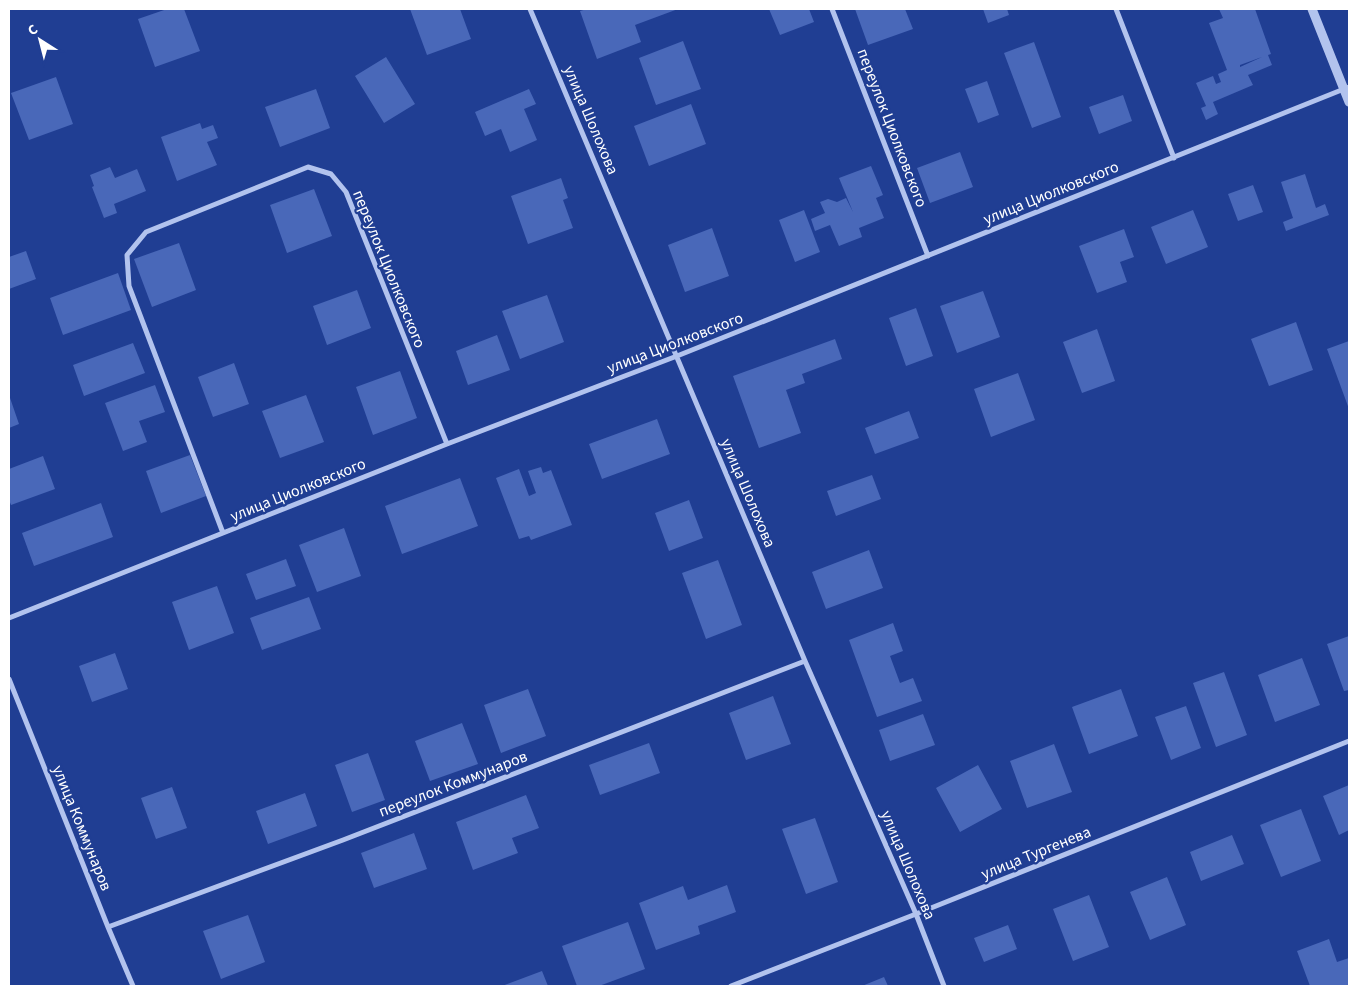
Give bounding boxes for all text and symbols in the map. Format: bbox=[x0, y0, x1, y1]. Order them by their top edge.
north arrow bbox=[15, 15, 65, 65]
text: С bbox=[24, 20, 42, 41]
street label: переулок Циолковского bbox=[852, 45, 932, 211]
street label: улица Шолохова bbox=[558, 62, 624, 178]
street label: улица Циолковского bbox=[980, 156, 1122, 230]
street label: переулок Циолковского bbox=[347, 187, 431, 351]
street label: улица Циолковского bbox=[604, 307, 746, 379]
street label: улица Шолохова bbox=[715, 435, 781, 551]
street label: улица Циолковского bbox=[227, 453, 369, 527]
street label: переулок Коммунаров bbox=[375, 745, 531, 823]
street label: улица Коммунаров bbox=[47, 762, 117, 894]
street label: улица Шолохова bbox=[875, 807, 941, 923]
street label: улица Тургенева bbox=[978, 821, 1094, 885]

